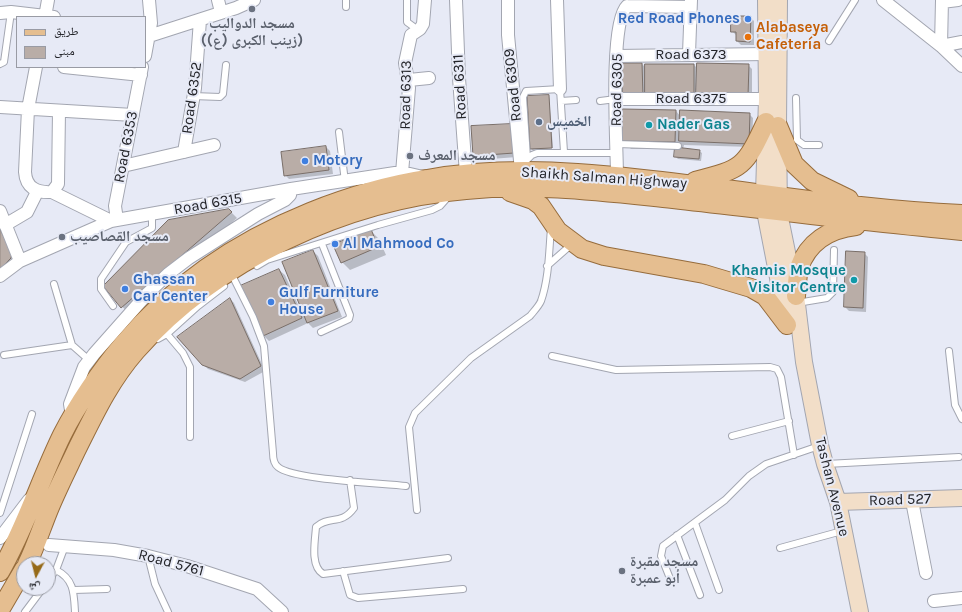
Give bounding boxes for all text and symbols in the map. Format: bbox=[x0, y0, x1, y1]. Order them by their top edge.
marker: مسجد الدواليب (زينب الكبرى (ع)) bbox=[247, 4, 257, 14]
place label: Red Road Phones bbox=[618, 10, 740, 28]
marker: Red Road Phones bbox=[743, 14, 753, 24]
place label: مسجد الدواليب (زينب الكبرى (ع)) bbox=[201, 15, 303, 50]
legend bbox=[16, 16, 146, 68]
place label: Alabaseya Cafetería bbox=[756, 19, 829, 54]
text: طريق bbox=[54, 24, 79, 38]
marker: Alabaseya Cafetería bbox=[743, 32, 753, 42]
text: مبنى bbox=[54, 44, 75, 58]
street label: Road 6373 bbox=[655, 46, 727, 64]
street label: Road 6309 bbox=[500, 48, 526, 122]
street label: Road 6305 bbox=[607, 53, 627, 127]
street label: Road 6311 bbox=[449, 54, 471, 120]
street label: Road 6313 bbox=[396, 60, 416, 130]
street label: Road 6352 bbox=[178, 61, 206, 135]
street label: Road 6375 bbox=[655, 90, 727, 108]
street label: Road 6353 bbox=[110, 110, 142, 184]
place label: الخميس bbox=[547, 113, 592, 131]
place label: Nader Gas bbox=[657, 116, 730, 134]
marker: الخميس bbox=[534, 117, 544, 127]
marker: Nader Gas bbox=[644, 120, 654, 130]
place label: مسجد المعرف bbox=[418, 147, 496, 165]
marker: مسجد المعرف bbox=[405, 151, 415, 161]
place label: Motory bbox=[313, 152, 362, 170]
marker: Motory bbox=[300, 156, 310, 166]
street label: Shaikh Salman Highway bbox=[520, 163, 688, 193]
street label: Road 6315 bbox=[172, 189, 244, 219]
place label: مسجد القصاصيب bbox=[70, 228, 169, 246]
marker: مسجد القصاصيب bbox=[57, 232, 67, 242]
place label: Al Mahmood Co bbox=[343, 235, 454, 253]
marker: Al Mahmood Co bbox=[330, 239, 340, 249]
place label: Khamis Mosque Visitor Centre bbox=[731, 262, 846, 297]
place label: Ghassan Car Center bbox=[133, 271, 208, 306]
marker: Khamis Mosque Visitor Centre bbox=[849, 275, 859, 285]
marker: Ghassan Car Center bbox=[120, 284, 130, 294]
place label: Gulf Furniture House bbox=[279, 284, 379, 319]
marker: Gulf Furniture House bbox=[266, 297, 276, 307]
street label: Tashan Avenue bbox=[811, 436, 853, 538]
street label: Road 527 bbox=[869, 490, 931, 510]
street label: Road 5761 bbox=[136, 546, 206, 580]
place label: مسجد مقبرة أبو عمبرة bbox=[630, 553, 698, 588]
north arrow bbox=[16, 556, 56, 596]
marker: مسجد مقبرة أبو عمبرة bbox=[617, 566, 627, 576]
text: ش bbox=[28, 580, 41, 595]

